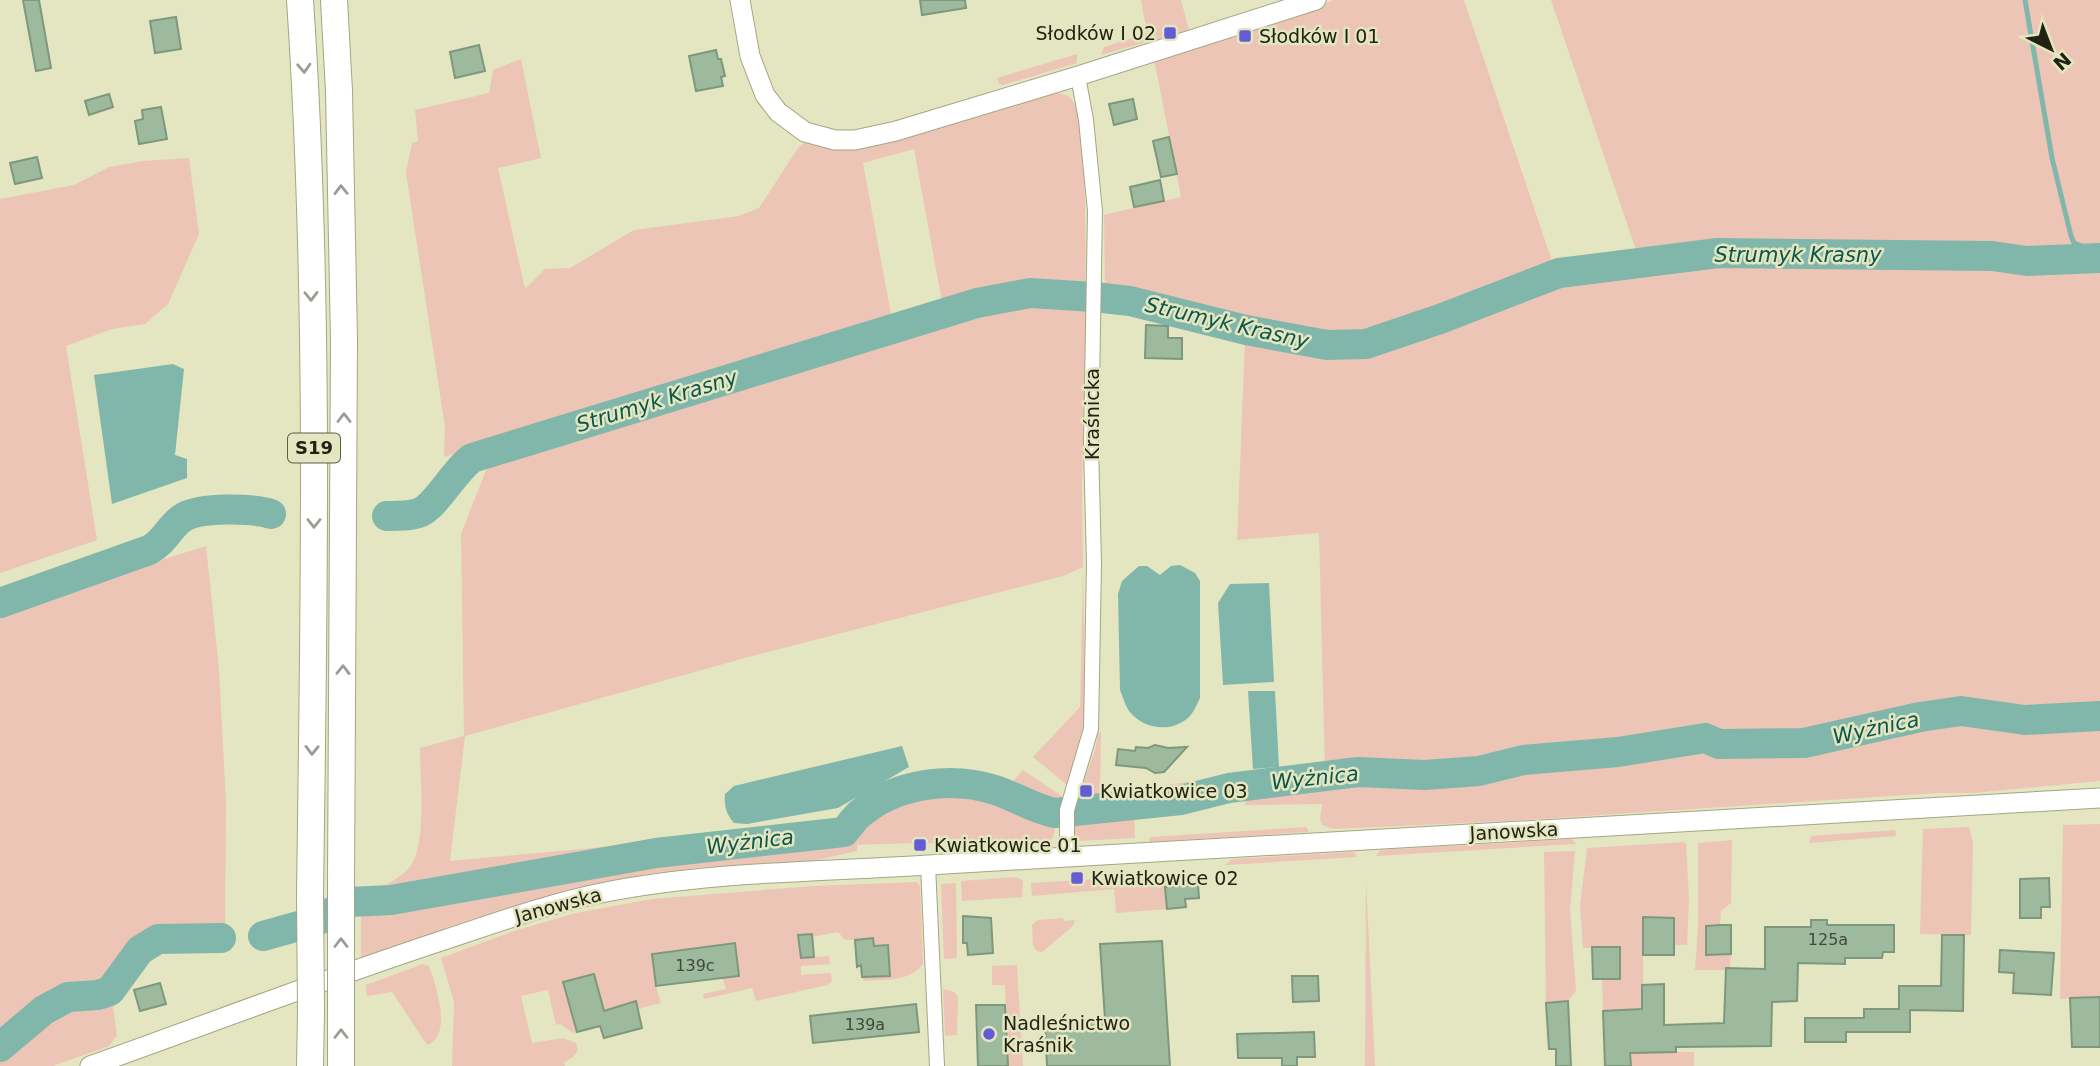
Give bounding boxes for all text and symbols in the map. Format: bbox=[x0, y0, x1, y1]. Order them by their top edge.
north arrow bbox=[2016, 14, 2086, 84]
place label: Słodków I 02 bbox=[1036, 22, 1156, 44]
marker: Słodków I 02 bbox=[1162, 25, 1178, 41]
place label: Słodków I 01 bbox=[1259, 25, 1380, 47]
marker: Słodków I 01 bbox=[1237, 28, 1253, 44]
text: N bbox=[2049, 48, 2076, 75]
one-way arrow bbox=[296, 63, 311, 74]
one-way arrow bbox=[333, 184, 349, 195]
water label: Strumyk Krasny bbox=[1714, 243, 1882, 267]
one-way arrow bbox=[303, 291, 319, 301]
water label: Strumyk Krasny bbox=[1143, 293, 1312, 354]
water label: Strumyk Krasny bbox=[574, 365, 741, 437]
street label: Kraśnicka bbox=[1081, 368, 1103, 460]
one-way arrow bbox=[336, 412, 352, 422]
road number: S19 bbox=[288, 434, 340, 462]
one-way arrow bbox=[306, 518, 322, 529]
one-way arrow bbox=[335, 664, 351, 674]
water label: Wyżnica bbox=[1831, 707, 1921, 749]
one-way arrow bbox=[304, 746, 320, 756]
water label: Wyżnica bbox=[1270, 761, 1360, 795]
place label: Kwiatkowice 03 bbox=[1100, 780, 1248, 802]
marker: Kwiatkowice 03 bbox=[1078, 783, 1094, 799]
street label: Janowska bbox=[1468, 818, 1559, 844]
water label: Wyżnica bbox=[705, 825, 795, 859]
place label: Kwiatkowice 01 bbox=[934, 834, 1082, 856]
marker: Kwiatkowice 01 bbox=[912, 837, 928, 853]
place label: Kwiatkowice 02 bbox=[1091, 867, 1239, 889]
marker: Kwiatkowice 02 bbox=[1069, 870, 1085, 886]
street label: Janowska bbox=[511, 883, 604, 927]
house number: 125a bbox=[1808, 930, 1848, 949]
one-way arrow bbox=[333, 937, 349, 948]
house number: 139c bbox=[675, 956, 715, 975]
place label: Nadleśnictwo Kraśnik bbox=[1003, 1012, 1130, 1056]
house number: 139a bbox=[845, 1015, 885, 1034]
marker: Nadleśnictwo Kraśnik bbox=[981, 1026, 997, 1042]
one-way arrow bbox=[333, 1028, 349, 1039]

